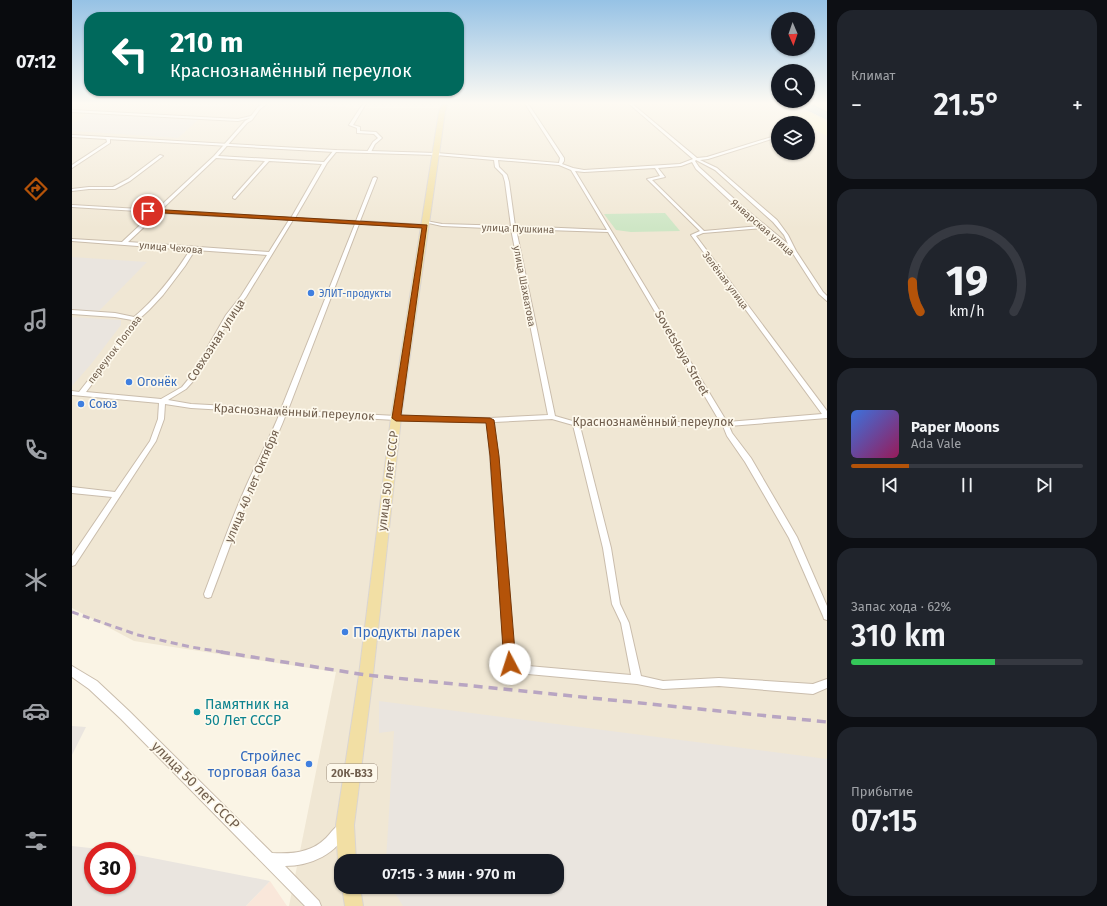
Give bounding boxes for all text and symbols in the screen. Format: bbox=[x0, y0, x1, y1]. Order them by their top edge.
north arrow bbox=[771, 12, 815, 56]
map controls bbox=[771, 12, 815, 160]
text: 210 m bbox=[170, 26, 244, 59]
icon: left bbox=[104, 28, 156, 80]
text: 07:12 bbox=[16, 51, 56, 73]
text: Краснознамённый переулок bbox=[170, 60, 411, 82]
button: search bbox=[771, 64, 815, 108]
text: Климат bbox=[851, 68, 895, 83]
text: 21.5° bbox=[934, 87, 1001, 123]
text: − bbox=[851, 92, 862, 119]
text: + bbox=[1072, 92, 1083, 119]
button: layers bbox=[771, 116, 815, 160]
icon: directions bbox=[22, 175, 50, 203]
pin bbox=[131, 194, 165, 228]
street label: Январская улица bbox=[728, 197, 797, 259]
icon: arrive bbox=[137, 200, 159, 222]
street label: улица Пушкина bbox=[481, 222, 555, 236]
street label: улица Чехова bbox=[139, 239, 203, 257]
street label: улица Шахватова bbox=[510, 245, 538, 328]
street label: Зелёная улица bbox=[700, 249, 752, 312]
text: 19 bbox=[946, 256, 988, 306]
marker: ЭЛИТ-продукты bbox=[306, 288, 316, 298]
place label: ЭЛИТ-продукты bbox=[319, 288, 391, 300]
street label: Совхозная улица bbox=[184, 296, 248, 384]
text: km/h bbox=[949, 302, 985, 319]
icon: music bbox=[22, 306, 50, 334]
street label: Sovetskaya Street bbox=[652, 308, 712, 399]
street label: переулок Попова bbox=[85, 313, 144, 386]
place label: Огонёк bbox=[137, 375, 178, 389]
marker: Огонёк bbox=[124, 377, 134, 387]
place label: Союз bbox=[89, 397, 118, 411]
marker: Союз bbox=[76, 399, 86, 409]
street label: Краснознамённый переулок bbox=[213, 401, 376, 423]
street label: Краснознамённый переулок bbox=[573, 415, 734, 429]
text: Paper Moons bbox=[911, 418, 999, 436]
street label: улица 40 лет Октября bbox=[222, 427, 282, 545]
street label: улица 50 лет СССР bbox=[375, 430, 401, 532]
icon: phone bbox=[22, 436, 50, 464]
text: Ada Vale bbox=[911, 436, 961, 451]
icon: previous bbox=[879, 474, 901, 496]
icon: pause bbox=[956, 474, 978, 496]
icon: next bbox=[1033, 474, 1055, 496]
icon: climate bbox=[22, 566, 50, 594]
text: Запас хода · 62% bbox=[851, 599, 951, 614]
text: 310 km bbox=[851, 618, 946, 654]
place label: Продукты ларек bbox=[353, 624, 461, 641]
marker: Продукты ларек bbox=[340, 627, 350, 637]
position arrow bbox=[489, 643, 531, 685]
place label: Памятник на 50 Лет СССР bbox=[205, 696, 289, 729]
icon: car bbox=[22, 697, 50, 725]
marker: Памятник на 50 Лет СССР bbox=[192, 707, 202, 717]
street label: улица 50 лет СССР bbox=[148, 738, 243, 833]
place label: Стройлес торговая база bbox=[208, 748, 301, 781]
marker: Стройлес торговая база bbox=[304, 759, 314, 769]
road number: 20К-В33 bbox=[327, 764, 377, 782]
text: Прибытие bbox=[851, 784, 913, 799]
text: 07:15 bbox=[851, 803, 917, 839]
icon: filters bbox=[22, 827, 50, 855]
speed limit sign: 30 bbox=[84, 842, 136, 894]
text: 07:15 · 3 мин · 970 m bbox=[382, 865, 516, 883]

